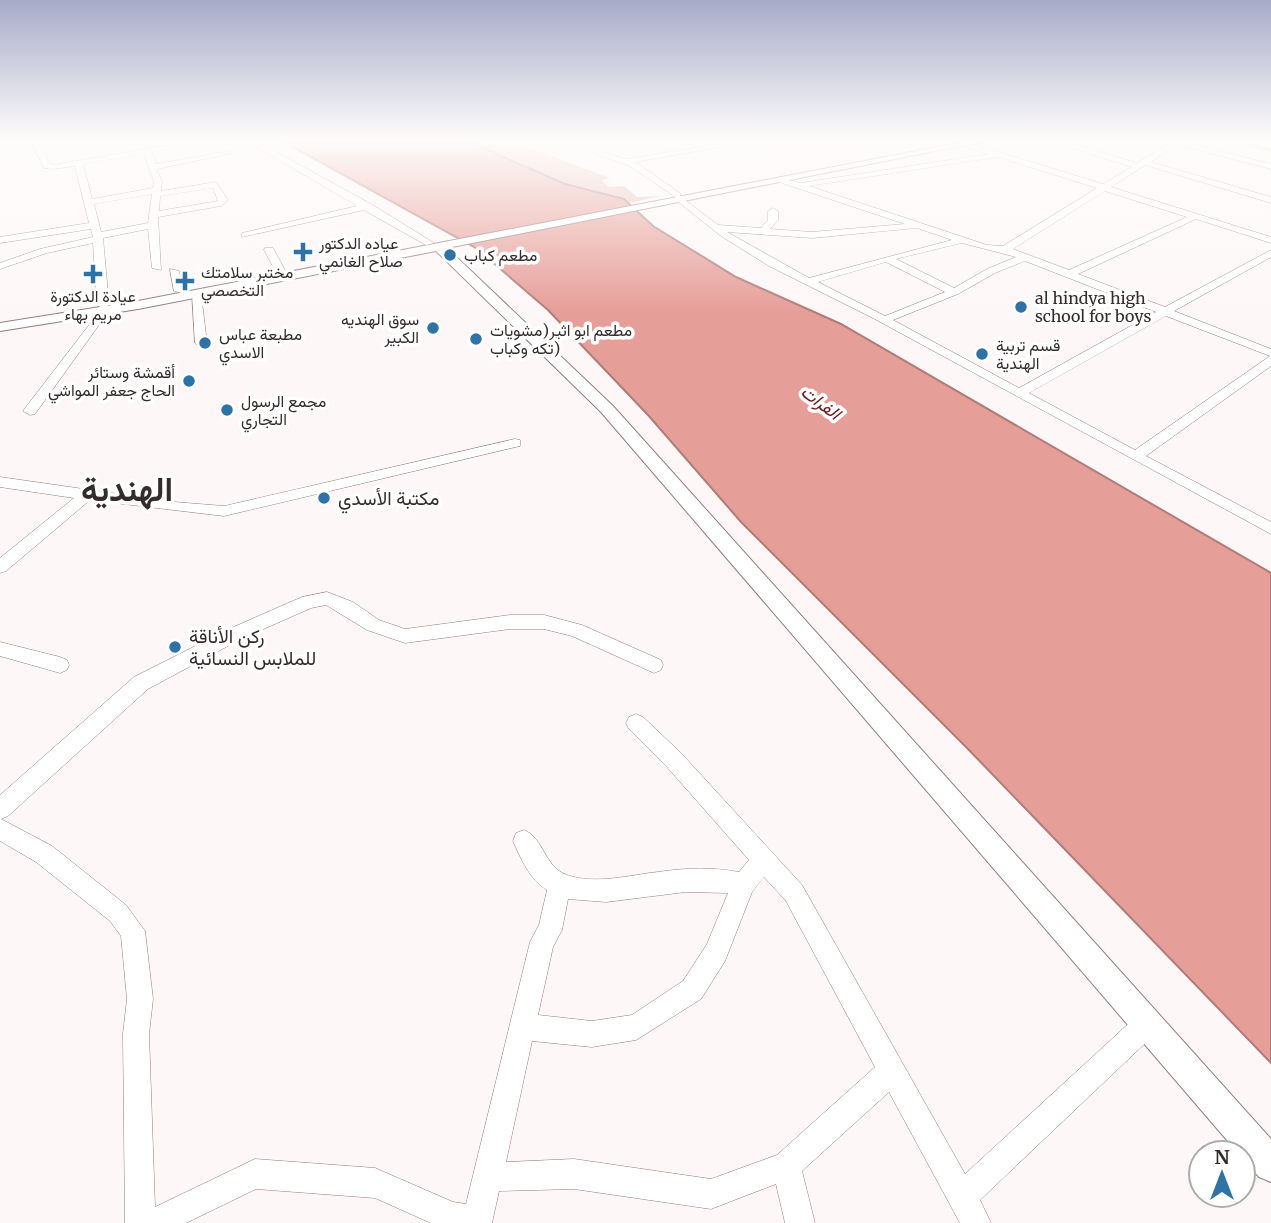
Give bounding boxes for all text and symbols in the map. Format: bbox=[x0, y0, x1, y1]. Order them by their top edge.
place label: عياده الدكتور صلاح الغانمي bbox=[318, 233, 403, 275]
marker: عياده الدكتور صلاح الغانمي bbox=[293, 242, 313, 262]
place label: مطعم كباب bbox=[464, 245, 537, 266]
marker: مطعم كباب bbox=[442, 247, 458, 263]
place label: مختبر سلامتك التخصصي bbox=[201, 262, 293, 304]
marker: عيادة الدكتورة مريم بهاء bbox=[83, 264, 103, 284]
marker: مختبر سلامتك التخصصي bbox=[175, 271, 195, 291]
place label: عيادة الدكتورة مريم بهاء bbox=[50, 286, 136, 325]
place label: al hindya high school for boys bbox=[1035, 288, 1151, 326]
marker: al hindya high school for boys bbox=[1013, 299, 1029, 315]
place label: سوق الهنديه الكبير bbox=[341, 309, 419, 348]
marker: سوق الهنديه الكبير bbox=[425, 320, 441, 336]
place label: مطعم ابو اثير(مشويات تكه وكباب) bbox=[490, 320, 632, 359]
place label: مطبعة عباس الاسدي bbox=[219, 324, 302, 366]
marker: مطعم ابو اثير(مشويات تكه وكباب) bbox=[468, 331, 484, 347]
marker: مطبعة عباس الاسدي bbox=[197, 335, 213, 351]
place label: قسم تربية الهندية bbox=[996, 335, 1060, 374]
marker: قسم تربية الهندية bbox=[974, 346, 990, 362]
place label: أقمشة وستائر الحاج جعفر المواشي bbox=[48, 362, 175, 404]
marker: أقمشة وستائر الحاج جعفر المواشي bbox=[181, 373, 197, 389]
water label: الفرات bbox=[797, 380, 847, 426]
place label: مجمع الرسول التجاري bbox=[241, 391, 326, 433]
marker: مجمع الرسول التجاري bbox=[219, 402, 235, 418]
district label: الهندية bbox=[81, 469, 173, 510]
place label: مكتبة الأسدي bbox=[338, 486, 439, 514]
marker: مكتبة الأسدي bbox=[316, 490, 332, 506]
place label: ركن الأناقة للملابس النسائية bbox=[189, 624, 316, 670]
marker: ركن الأناقة للملابس النسائية bbox=[167, 639, 183, 655]
north arrow bbox=[1187, 1139, 1257, 1209]
text: N bbox=[1214, 1145, 1230, 1169]

